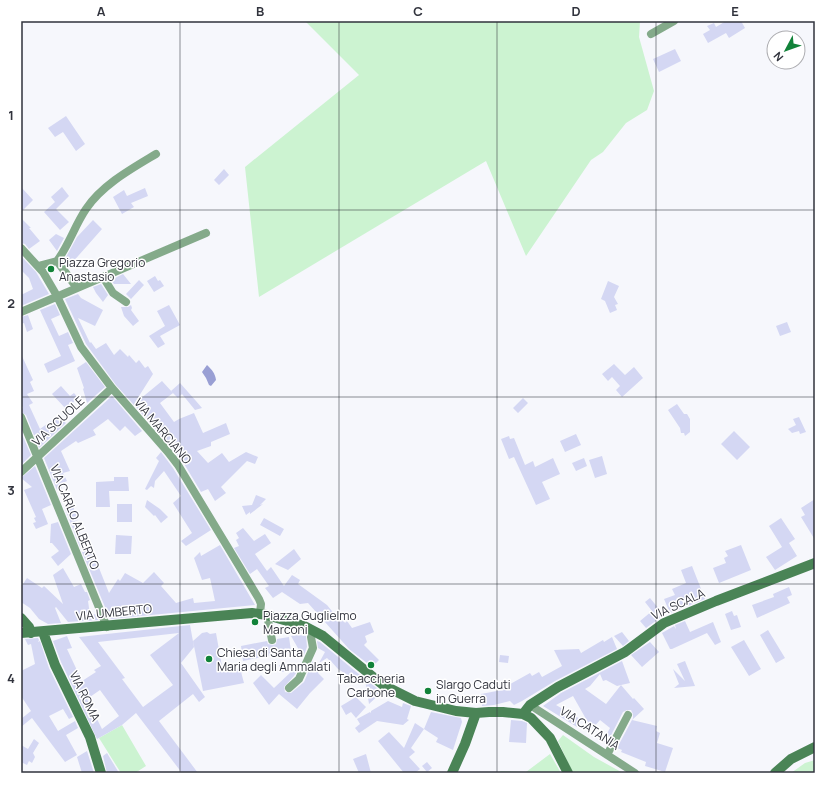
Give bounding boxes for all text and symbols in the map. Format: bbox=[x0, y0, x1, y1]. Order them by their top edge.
text: A bbox=[97, 2, 106, 20]
text: B bbox=[256, 2, 264, 20]
text: C bbox=[413, 2, 423, 20]
text: D bbox=[571, 2, 581, 20]
text: E bbox=[731, 2, 739, 20]
north arrow bbox=[766, 30, 806, 70]
text: N bbox=[770, 49, 786, 65]
text: 1 bbox=[8, 106, 14, 124]
place label: Piazza Gregorio Anastasio bbox=[59, 254, 145, 285]
marker: Piazza Gregorio Anastasio bbox=[46, 264, 56, 274]
text: 2 bbox=[7, 294, 15, 312]
street label: VIA SCUOLE bbox=[28, 392, 88, 450]
street label: VIA MARCIANO bbox=[130, 394, 196, 468]
street label: VIA CARLO ALBERTO bbox=[46, 462, 104, 572]
text: 3 bbox=[7, 481, 15, 499]
street label: VIA SCALA bbox=[649, 584, 708, 624]
street label: VIA UMBERTO bbox=[75, 600, 153, 624]
place label: Piazza Guglielmo Marconi bbox=[263, 607, 356, 638]
marker: Piazza Guglielmo Marconi bbox=[250, 617, 260, 627]
place label: Chiesa di Santa Maria degli Ammalati bbox=[217, 644, 331, 675]
marker: Chiesa di Santa Maria degli Ammalati bbox=[204, 654, 214, 664]
marker: Tabaccheria Carbone bbox=[366, 660, 376, 670]
street label: VIA ROMA bbox=[66, 668, 105, 724]
text: 4 bbox=[7, 669, 15, 687]
place label: Tabaccheria Carbone bbox=[337, 670, 405, 701]
place label: Slargo Caduti in Guerra bbox=[436, 676, 511, 707]
marker: Slargo Caduti in Guerra bbox=[423, 686, 433, 696]
street label: VIA CATANIA bbox=[557, 702, 624, 754]

